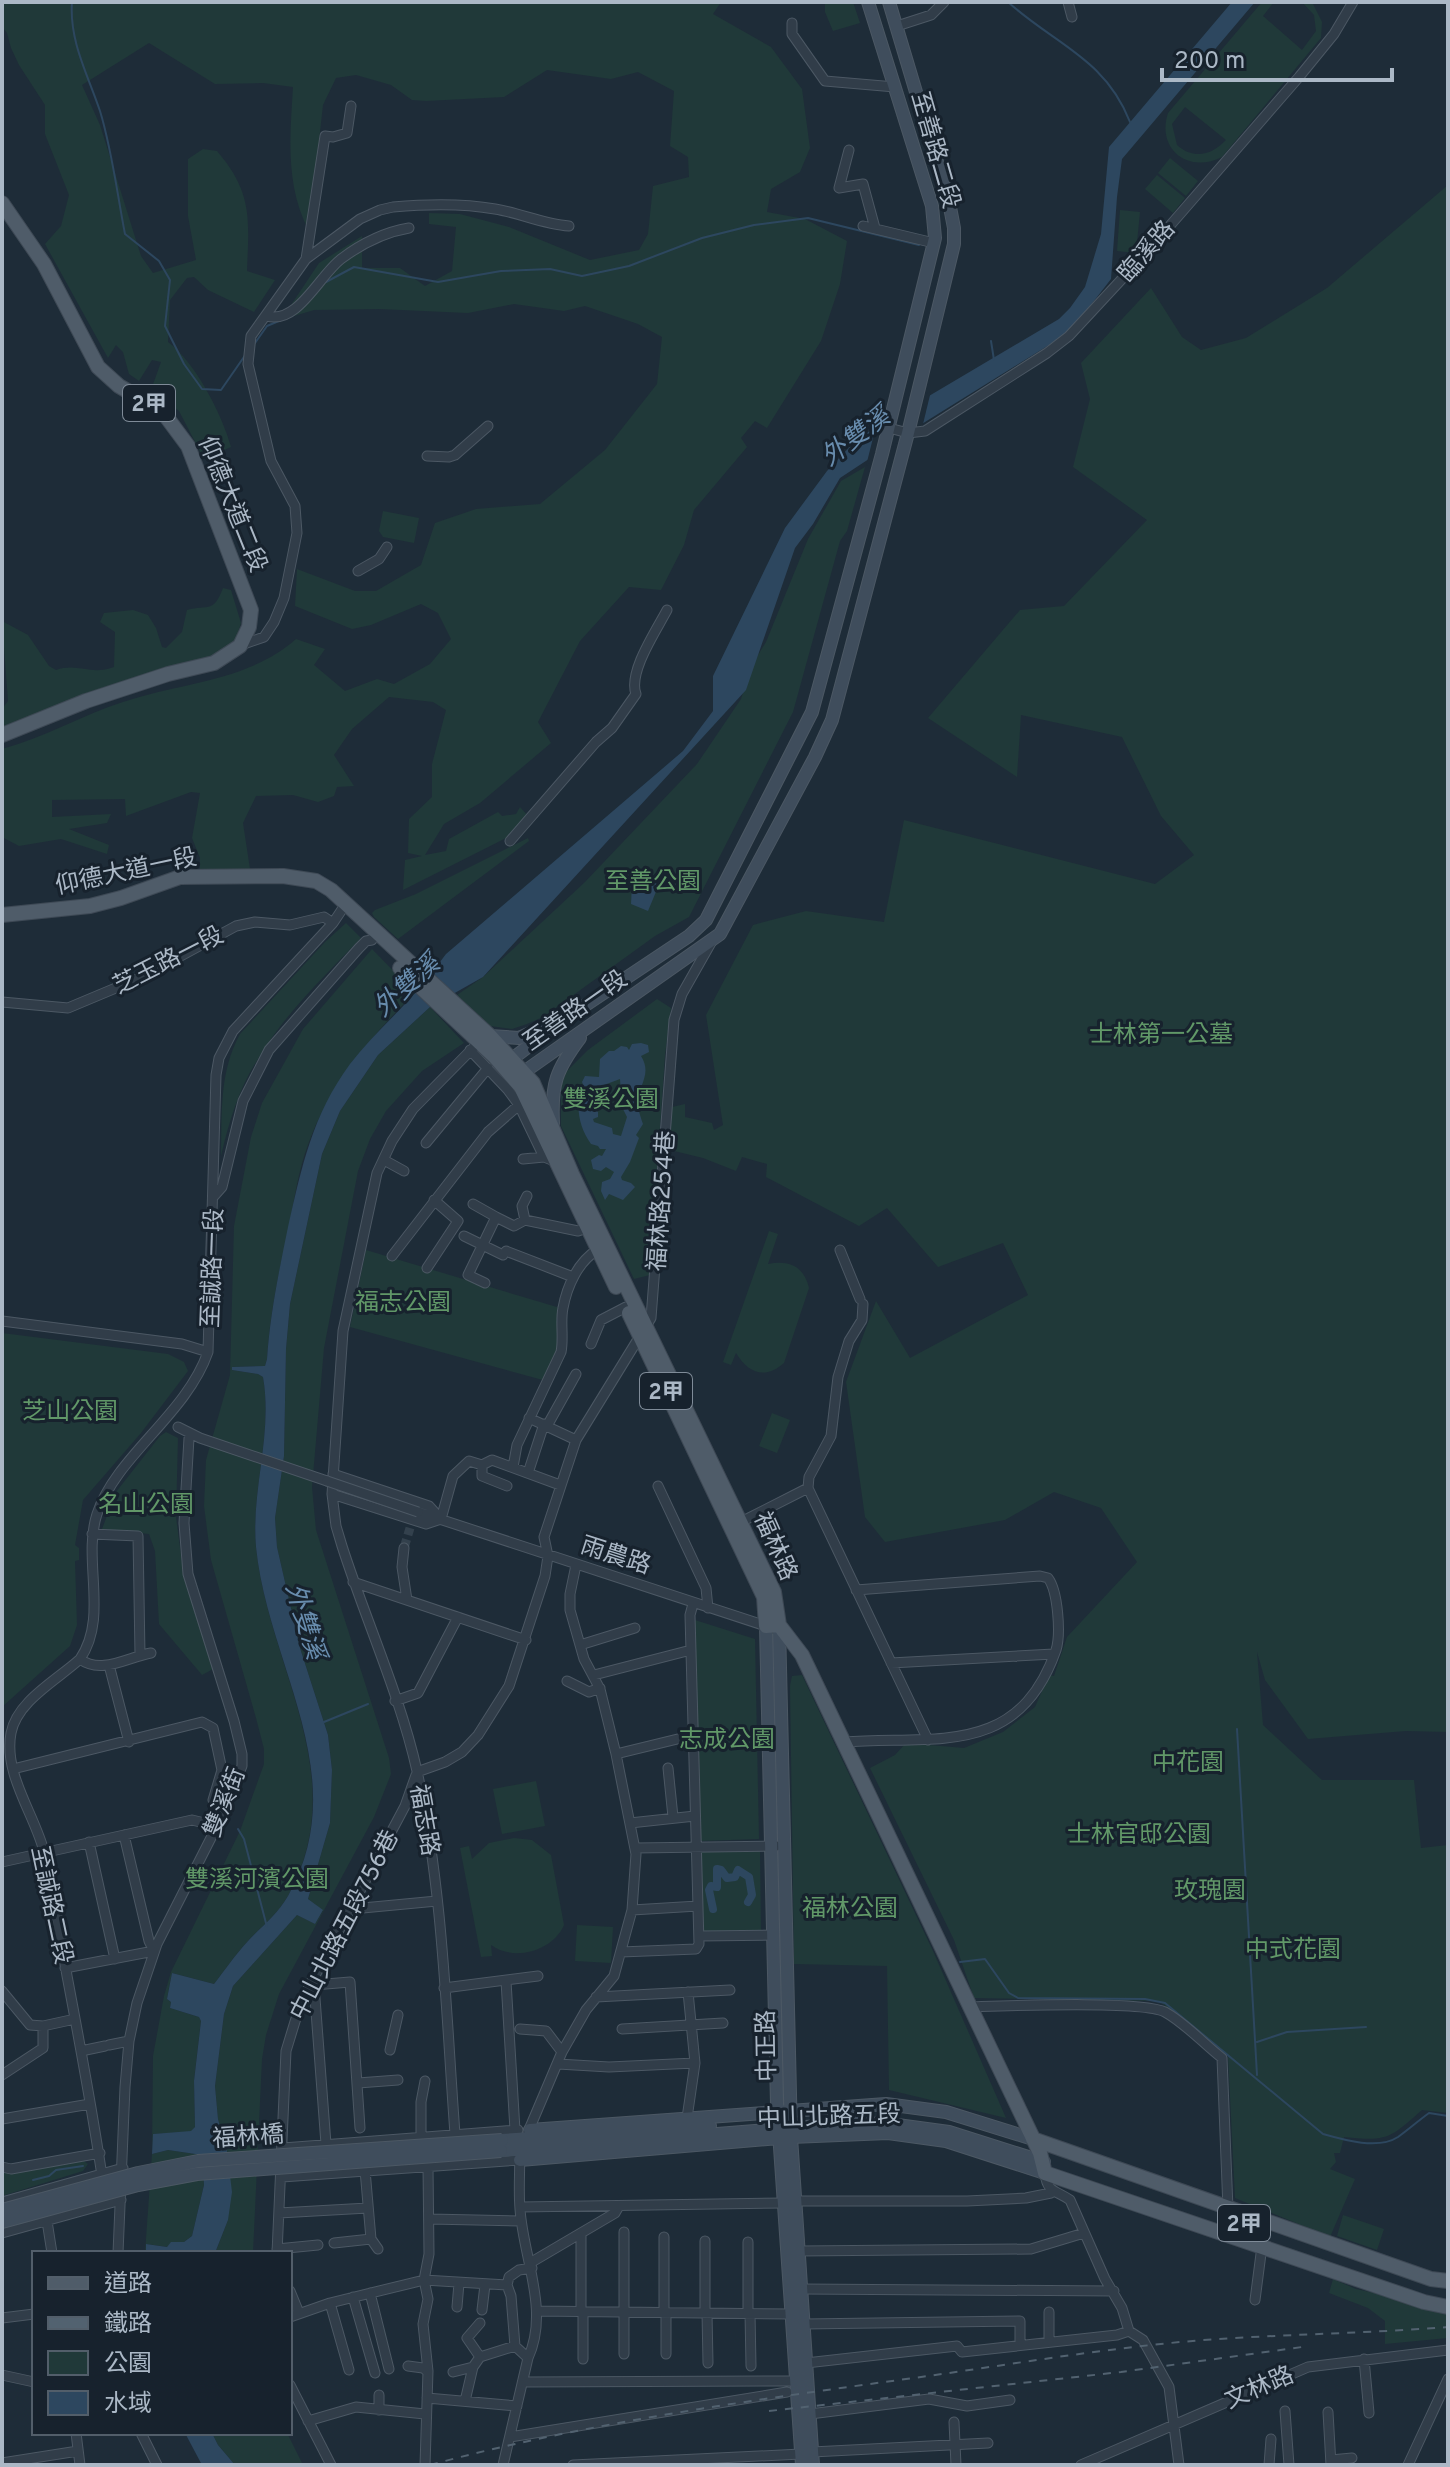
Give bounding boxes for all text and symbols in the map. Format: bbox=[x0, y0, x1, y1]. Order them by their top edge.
scale bar bbox=[1162, 32, 1392, 82]
text: 200 m bbox=[1174, 47, 1245, 77]
street label: 至善路二段 bbox=[903, 89, 965, 212]
street label: 臨溪路 bbox=[1113, 215, 1182, 289]
road number: 2甲 bbox=[123, 385, 175, 421]
water label: 外雙溪 bbox=[815, 399, 901, 475]
street label: 仰德大道二段 bbox=[190, 432, 272, 577]
street label: 仰德大道一段 bbox=[53, 843, 200, 903]
park label: 至善公園 bbox=[605, 868, 701, 898]
street label: 芝玉路一段 bbox=[109, 921, 229, 1002]
water label: 外雙溪 bbox=[368, 946, 451, 1025]
street label: 至善路一段 bbox=[518, 965, 634, 1058]
park label: 士林第一公墓 bbox=[1089, 1021, 1233, 1051]
park label: 雙溪公園 bbox=[563, 1086, 659, 1116]
street label: 福林路254巷 bbox=[643, 1130, 683, 1273]
street label: 至誠路一段 bbox=[197, 1208, 231, 1329]
park label: 福志公園 bbox=[355, 1289, 451, 1319]
road number: 2甲 bbox=[640, 1373, 692, 1409]
park label: 芝山公園 bbox=[22, 1398, 118, 1428]
park label: 名山公園 bbox=[98, 1491, 194, 1521]
street label: 福林路 bbox=[746, 1508, 803, 1586]
street label: 雨農路 bbox=[577, 1532, 654, 1582]
water label: 外雙溪 bbox=[276, 1580, 332, 1668]
park label: 志成公園 bbox=[679, 1726, 775, 1756]
park label: 中花園 bbox=[1152, 1749, 1224, 1779]
street label: 雙溪街 bbox=[198, 1764, 253, 1842]
street label: 福志路 bbox=[402, 1782, 444, 1858]
park label: 士林官邸公園 bbox=[1067, 1821, 1211, 1851]
street label: 中山北路五段756巷 bbox=[285, 1826, 407, 2026]
street label: 至誠路二段 bbox=[23, 1844, 77, 1967]
park label: 雙溪河濱公園 bbox=[185, 1866, 329, 1896]
park label: 玫瑰園 bbox=[1174, 1877, 1246, 1907]
park label: 福林公園 bbox=[802, 1895, 898, 1925]
park label: 中式花園 bbox=[1245, 1936, 1341, 1966]
street label: 中正路 bbox=[752, 2010, 784, 2082]
street label: 中山北路五段 bbox=[757, 2100, 902, 2136]
street label: 福林橋 bbox=[211, 2121, 285, 2155]
road number: 2甲 bbox=[1218, 2205, 1270, 2241]
legend bbox=[32, 2251, 292, 2435]
text: 道路 bbox=[104, 2270, 152, 2300]
text: 鐵路 bbox=[104, 2310, 152, 2340]
text: 公園 bbox=[104, 2350, 152, 2380]
street label: 文林路 bbox=[1221, 2361, 1299, 2417]
text: 水域 bbox=[104, 2390, 152, 2420]

